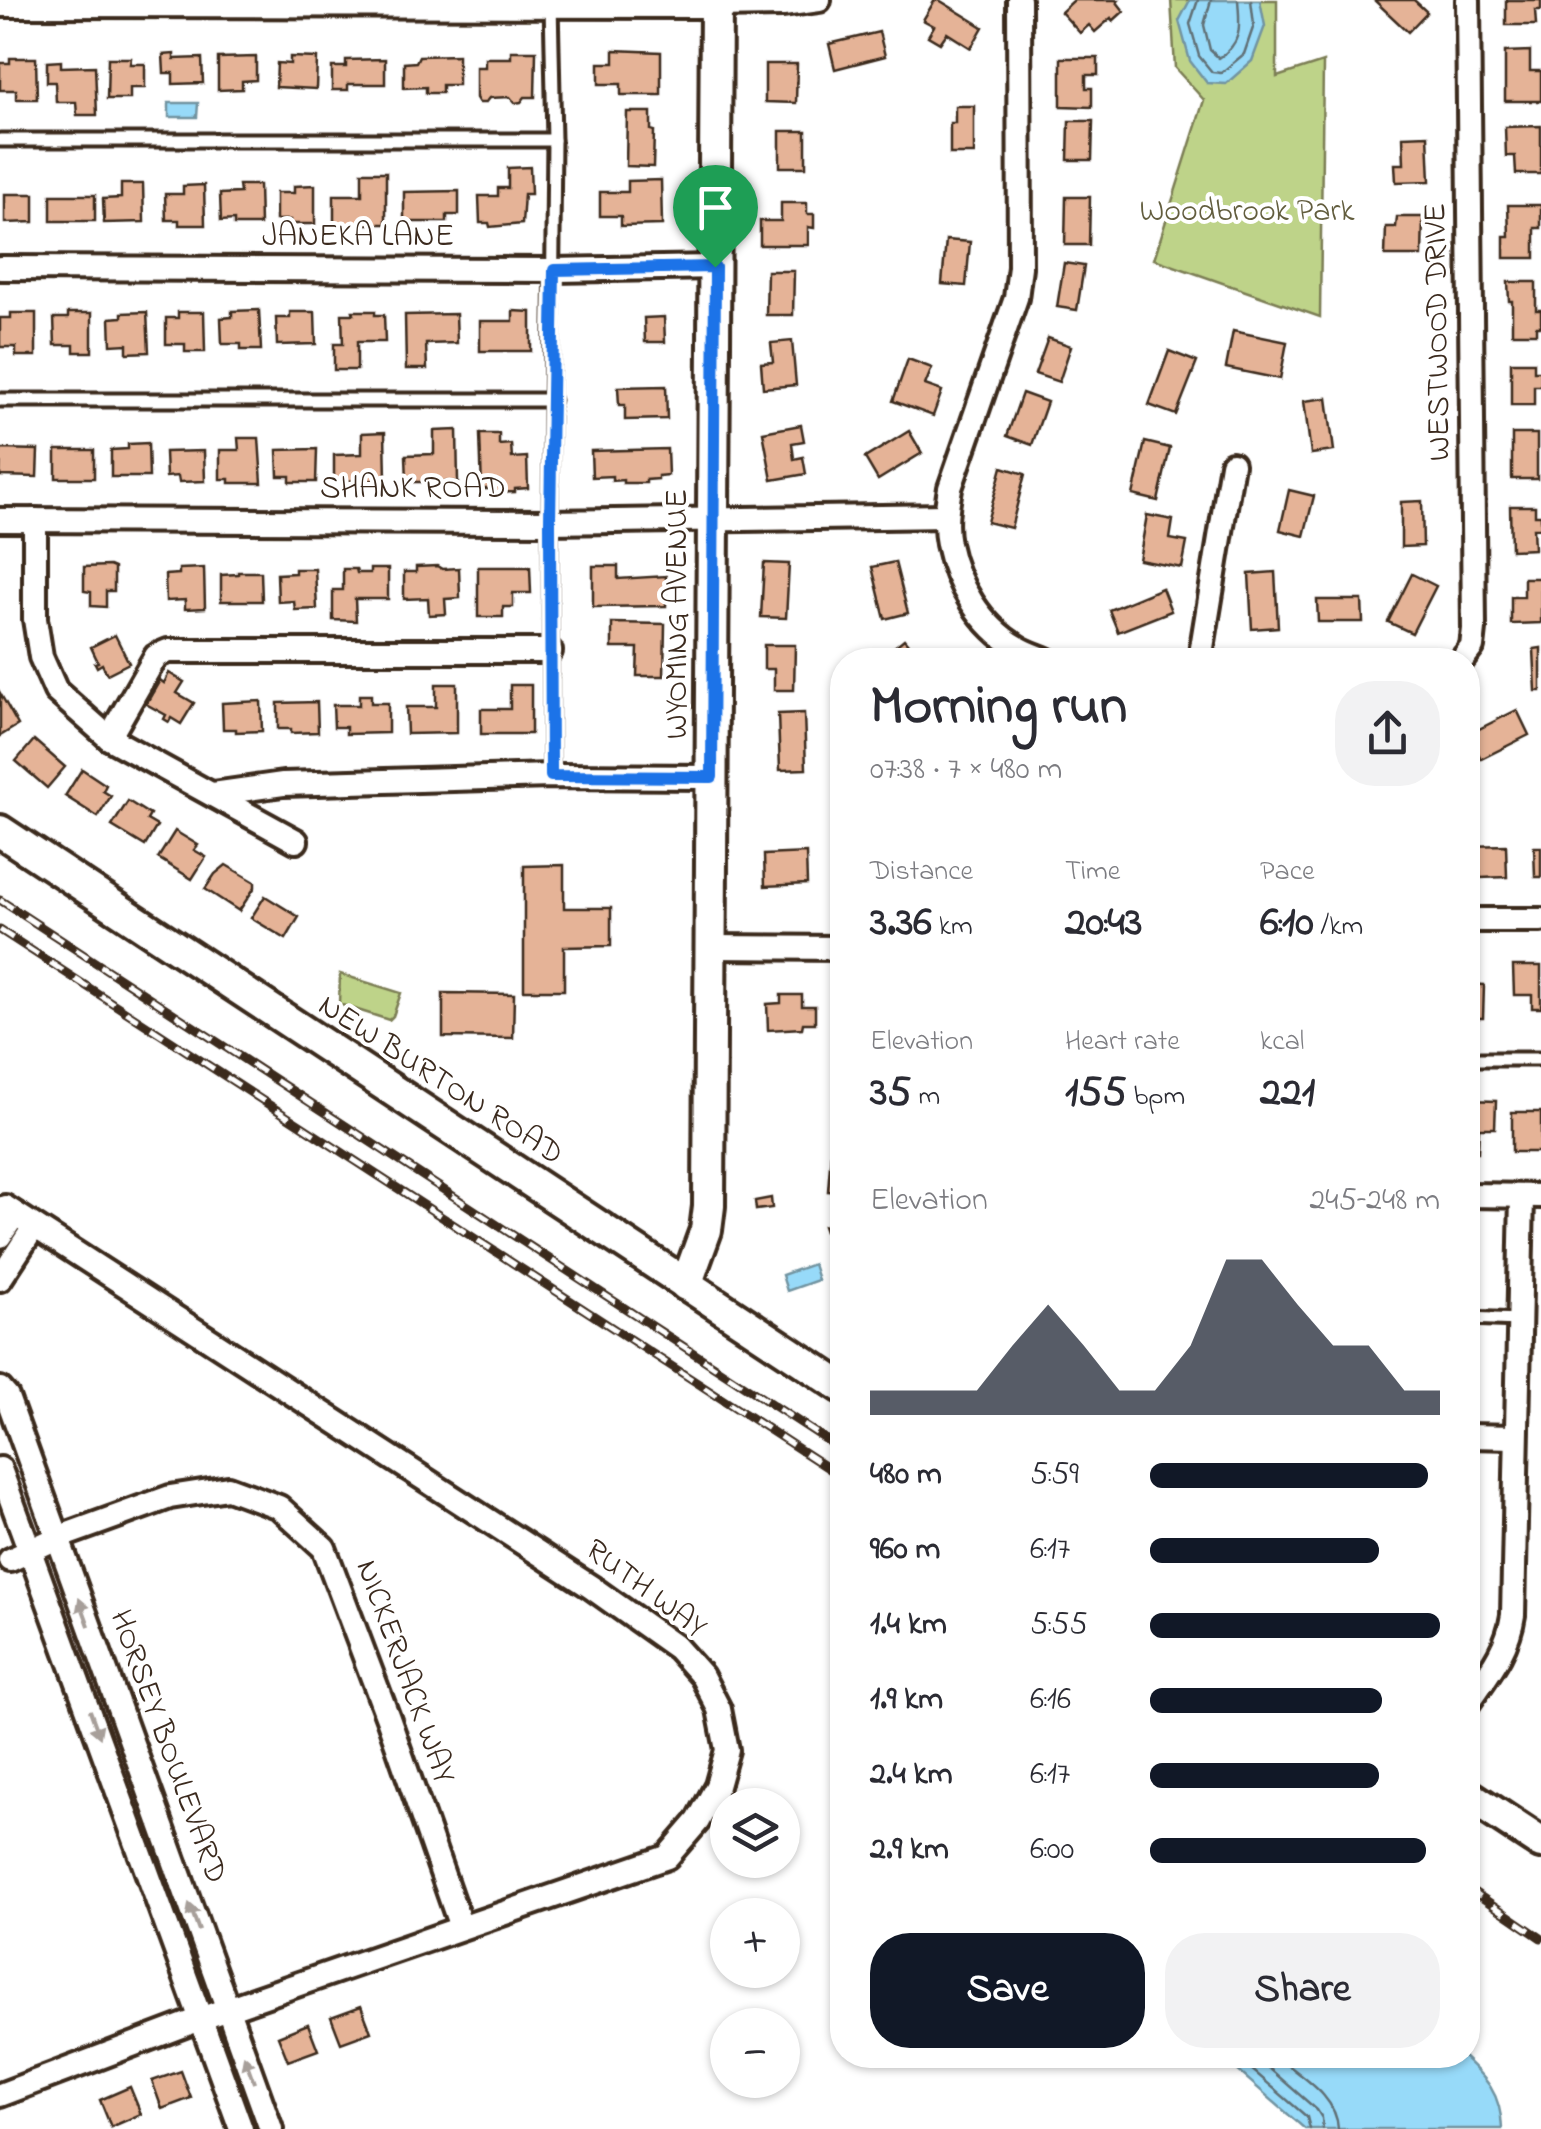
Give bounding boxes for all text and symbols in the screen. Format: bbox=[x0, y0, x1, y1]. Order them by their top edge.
pin bbox=[673, 165, 758, 268]
icon: arrive bbox=[688, 180, 743, 235]
park label: Woodbrook Park bbox=[1139, 189, 1356, 236]
street label: WESTWOOD DRIVE bbox=[1413, 203, 1465, 461]
street label: JANEKA LANE bbox=[262, 214, 454, 261]
street label: SHANK ROAD bbox=[320, 466, 506, 513]
street label: WYOMING AVENUE bbox=[655, 489, 702, 739]
text: Morning run bbox=[870, 669, 1127, 749]
button: share bbox=[1335, 681, 1440, 786]
text: 07:38 · 7 × 480 m bbox=[870, 747, 1062, 794]
text: Distance bbox=[870, 852, 973, 893]
text: Time bbox=[1065, 852, 1120, 893]
text: Pace bbox=[1260, 852, 1315, 893]
text: 3.36 bbox=[870, 893, 932, 954]
text: 20:43 bbox=[1065, 893, 1142, 954]
text: 6:10 bbox=[1260, 893, 1314, 954]
text: km bbox=[932, 907, 973, 948]
text: /km bbox=[1314, 907, 1363, 948]
street label: NEW BURTON ROAD bbox=[308, 984, 572, 1178]
text: Elevation bbox=[870, 1022, 973, 1063]
text: Heart rate bbox=[1065, 1022, 1180, 1063]
text: kcal bbox=[1260, 1022, 1305, 1063]
text: 35 bbox=[870, 1063, 911, 1124]
text: 155 bbox=[1065, 1063, 1126, 1124]
text: 221 bbox=[1260, 1063, 1315, 1124]
text: m bbox=[911, 1077, 940, 1118]
text: bpm bbox=[1126, 1077, 1185, 1118]
text: Elevation bbox=[870, 1178, 988, 1225]
text: 245–248 m bbox=[1309, 1178, 1440, 1225]
text: 480 m bbox=[870, 1452, 942, 1499]
text: 5:59 bbox=[1030, 1452, 1079, 1499]
text: 960 m bbox=[870, 1527, 940, 1574]
text: 6:17 bbox=[1030, 1527, 1070, 1574]
street label: RUTH WAY bbox=[574, 1528, 716, 1652]
street label: NICKERJACK WAY bbox=[342, 1554, 466, 1791]
one-way arrow bbox=[76, 1596, 91, 1626]
text: 1.4 km bbox=[870, 1602, 947, 1649]
text: 5:55 bbox=[1030, 1602, 1088, 1649]
street label: HORSEY BOULEVARD bbox=[96, 1604, 238, 1890]
text: 1.9 km bbox=[870, 1677, 943, 1724]
text: 6:16 bbox=[1030, 1677, 1071, 1724]
one-way arrow bbox=[88, 1710, 103, 1740]
text: 2.4 km bbox=[870, 1752, 952, 1799]
text: 6:17 bbox=[1030, 1752, 1070, 1799]
map controls bbox=[710, 1788, 800, 2098]
button: layers bbox=[710, 1788, 800, 1878]
text: 2.9 km bbox=[870, 1827, 949, 1874]
text: 6:00 bbox=[1030, 1827, 1074, 1874]
button: + bbox=[710, 1898, 800, 1988]
one-way arrow bbox=[186, 1902, 201, 1932]
button: Save bbox=[870, 1933, 1145, 2048]
button: Share bbox=[1165, 1933, 1440, 2048]
button: − bbox=[710, 2008, 800, 2098]
one-way arrow bbox=[241, 2054, 256, 2084]

